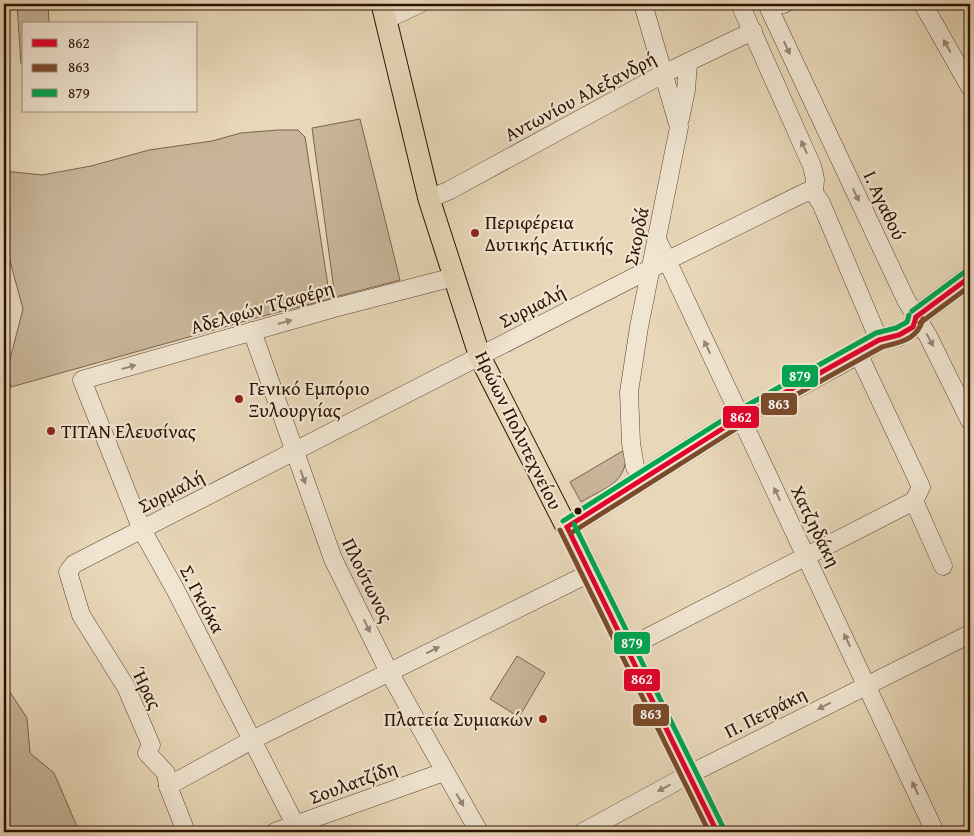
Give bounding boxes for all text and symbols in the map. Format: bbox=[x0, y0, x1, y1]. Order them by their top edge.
legend bbox=[22, 22, 198, 112]
text: 862 bbox=[68, 32, 90, 53]
one-way arrow bbox=[942, 39, 951, 52]
one-way arrow bbox=[784, 41, 792, 55]
street label: Αντωνίου Αλεξανδρή bbox=[499, 44, 661, 148]
text: 863 bbox=[68, 56, 90, 77]
text: 879 bbox=[68, 82, 90, 103]
one-way arrow bbox=[799, 140, 807, 154]
street label: Ι. Αγαθού bbox=[857, 166, 913, 245]
one-way arrow bbox=[853, 188, 861, 202]
street label: Σκορδά bbox=[616, 204, 656, 268]
place label: Περιφέρεια Δυτικής Αττικής bbox=[485, 208, 613, 258]
marker: Περιφέρεια Δυτικής Αττικής bbox=[469, 227, 481, 239]
street label: Αδελφών Τζαφέρη bbox=[187, 273, 337, 341]
street label: Συρμαλή bbox=[494, 278, 570, 334]
one-way arrow bbox=[278, 318, 293, 326]
one-way arrow bbox=[926, 332, 934, 347]
one-way arrow bbox=[703, 340, 711, 354]
street label: Ηρώων Πολυτεχνείου bbox=[468, 346, 570, 514]
one-way arrow bbox=[122, 362, 137, 370]
line badge: 879 bbox=[781, 364, 819, 388]
text: 879 bbox=[789, 366, 811, 386]
place label: Γενικό Εμπόριο Ξυλουργίας bbox=[249, 374, 370, 424]
line badge: 863 bbox=[760, 392, 798, 416]
marker: Γενικό Εμπόριο Ξυλουργίας bbox=[233, 393, 245, 405]
text: 863 bbox=[768, 394, 790, 414]
line badge: 862 bbox=[722, 405, 760, 429]
text: 862 bbox=[730, 407, 752, 427]
place label: TITAN Ελευσίνας bbox=[61, 417, 196, 445]
marker: TITAN Ελευσίνας bbox=[45, 425, 57, 437]
street label: Συρμαλή bbox=[133, 463, 209, 519]
one-way arrow bbox=[300, 469, 307, 484]
street label: Χατζηδάκη bbox=[784, 480, 848, 572]
one-way arrow bbox=[773, 486, 782, 501]
unlabelled marker bbox=[573, 506, 583, 516]
street label: Πλούτωνος bbox=[335, 533, 401, 627]
street label: Σ. Γκιόκα bbox=[173, 560, 233, 638]
one-way arrow bbox=[363, 619, 371, 633]
line badge: 879 bbox=[613, 631, 651, 655]
text: 879 bbox=[621, 633, 643, 653]
one-way arrow bbox=[843, 633, 851, 647]
one-way arrow bbox=[426, 646, 440, 654]
street label: Ήρας bbox=[125, 662, 169, 714]
line badge: 862 bbox=[623, 668, 661, 692]
text: 862 bbox=[631, 669, 653, 689]
street label: Π. Πετράκη bbox=[719, 679, 811, 745]
one-way arrow bbox=[817, 702, 831, 710]
line badge: 863 bbox=[632, 703, 670, 727]
text: 863 bbox=[640, 704, 662, 724]
place label: Πλατεία Συμιακών bbox=[384, 705, 533, 733]
marker: Πλατεία Συμιακών bbox=[537, 713, 549, 725]
street label: Σουλατζίδη bbox=[305, 753, 401, 811]
one-way arrow bbox=[911, 781, 919, 795]
one-way arrow bbox=[657, 784, 671, 793]
one-way arrow bbox=[456, 793, 465, 806]

